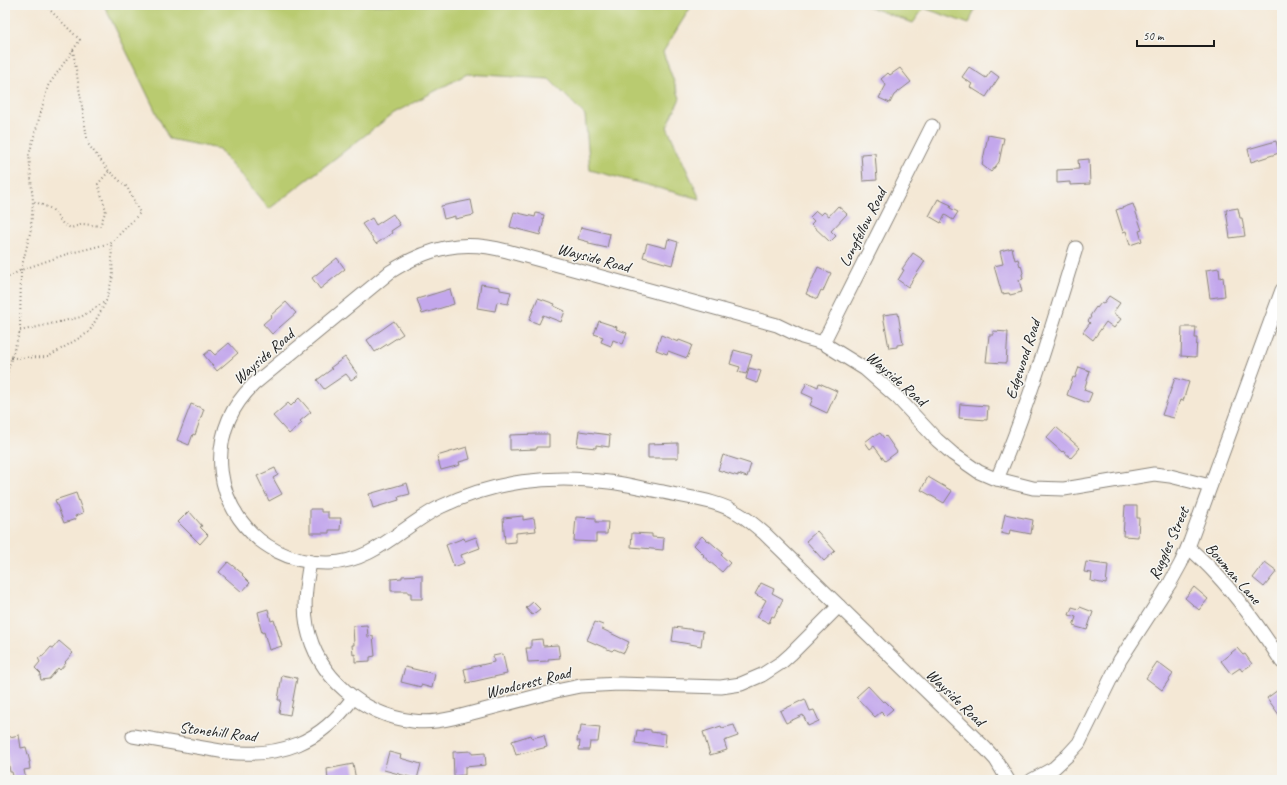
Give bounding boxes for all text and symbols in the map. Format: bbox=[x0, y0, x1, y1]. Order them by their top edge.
scale bar bbox=[1137, 22, 1214, 48]
text: 50 m bbox=[1143, 28, 1165, 44]
street label: Longfellow Road bbox=[835, 183, 892, 270]
street label: Wayside Road bbox=[555, 239, 635, 278]
street label: Edgewood Road bbox=[1001, 315, 1046, 401]
street label: Wayside Road bbox=[229, 323, 300, 389]
street label: Wayside Road bbox=[862, 347, 933, 412]
street label: Ruggles Street bbox=[1144, 503, 1194, 583]
street label: Bowman Lane bbox=[1201, 539, 1267, 610]
street label: Woodcrest Road bbox=[484, 662, 576, 703]
street label: Wayside Road bbox=[922, 665, 991, 733]
street label: Stonehill Road bbox=[178, 717, 260, 747]

